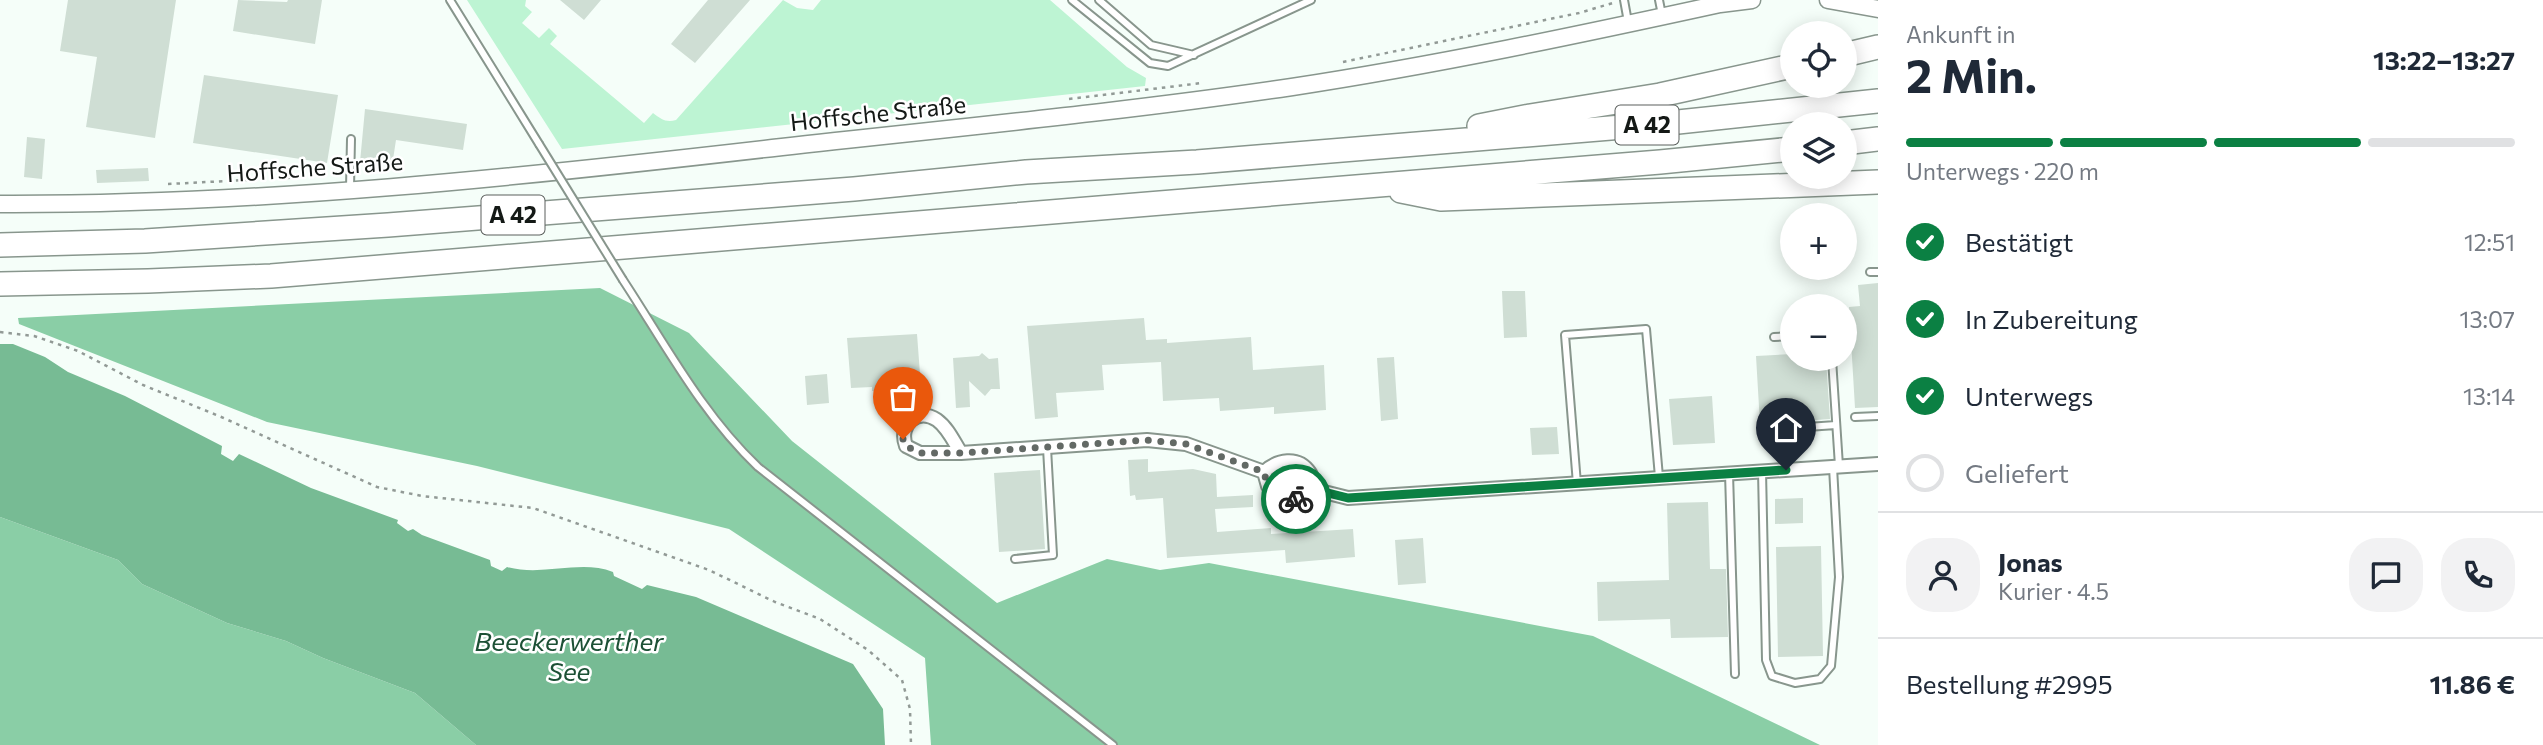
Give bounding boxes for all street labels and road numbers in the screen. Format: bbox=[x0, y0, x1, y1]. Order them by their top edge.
street label: Hoffsche Straße bbox=[788, 89, 967, 136]
road number: A 42 bbox=[1616, 106, 1678, 144]
street label: Hoffsche Straße bbox=[226, 146, 404, 187]
road number: A 42 bbox=[482, 196, 544, 234]

